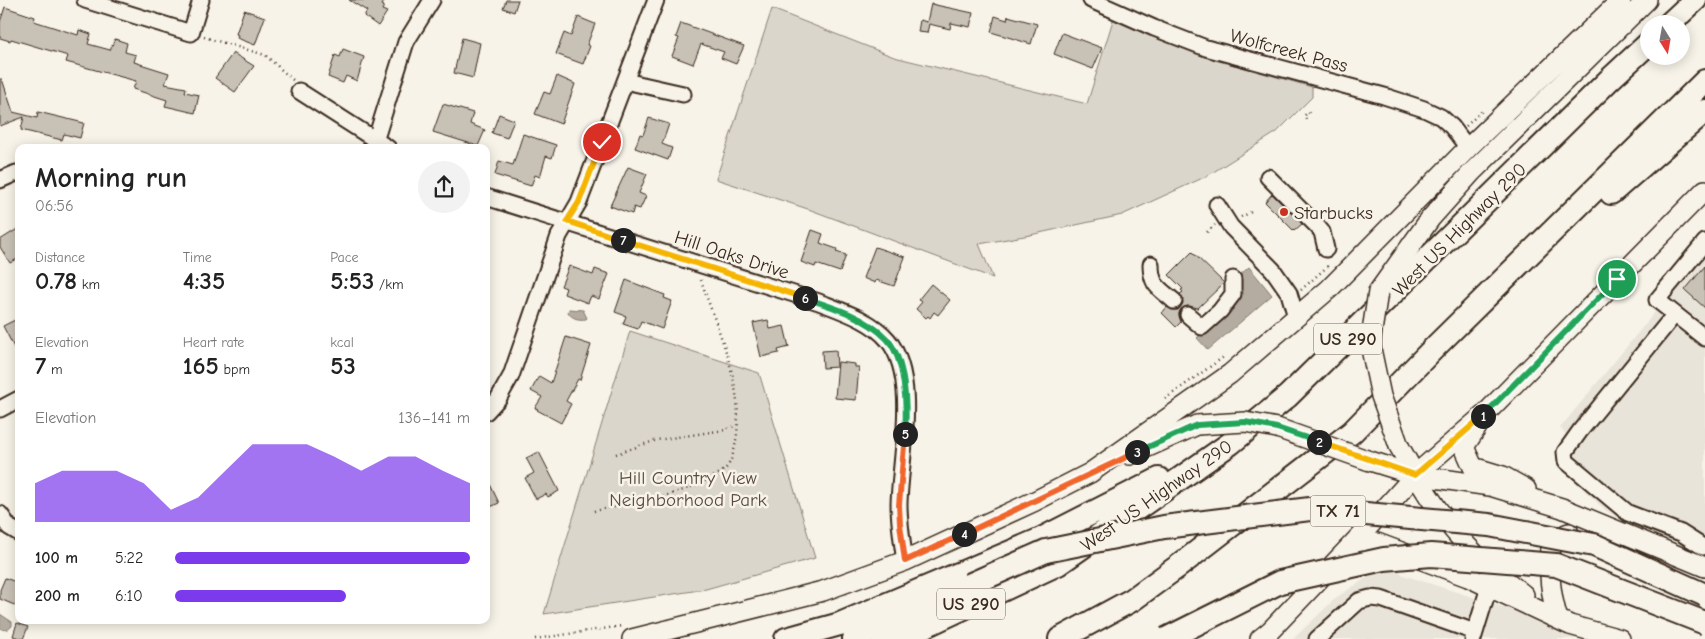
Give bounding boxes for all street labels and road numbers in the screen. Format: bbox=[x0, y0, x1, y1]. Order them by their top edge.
street label: Wolfcreek Pass bbox=[1228, 25, 1350, 77]
street label: West US Highway 290 bbox=[1388, 158, 1531, 301]
street label: Hill Oaks Drive bbox=[672, 226, 792, 284]
road number: US 290 bbox=[1314, 324, 1382, 354]
street label: West US Highway 290 bbox=[1077, 435, 1237, 556]
road number: TX 71 bbox=[1310, 496, 1366, 526]
road number: US 290 bbox=[937, 588, 1005, 620]

